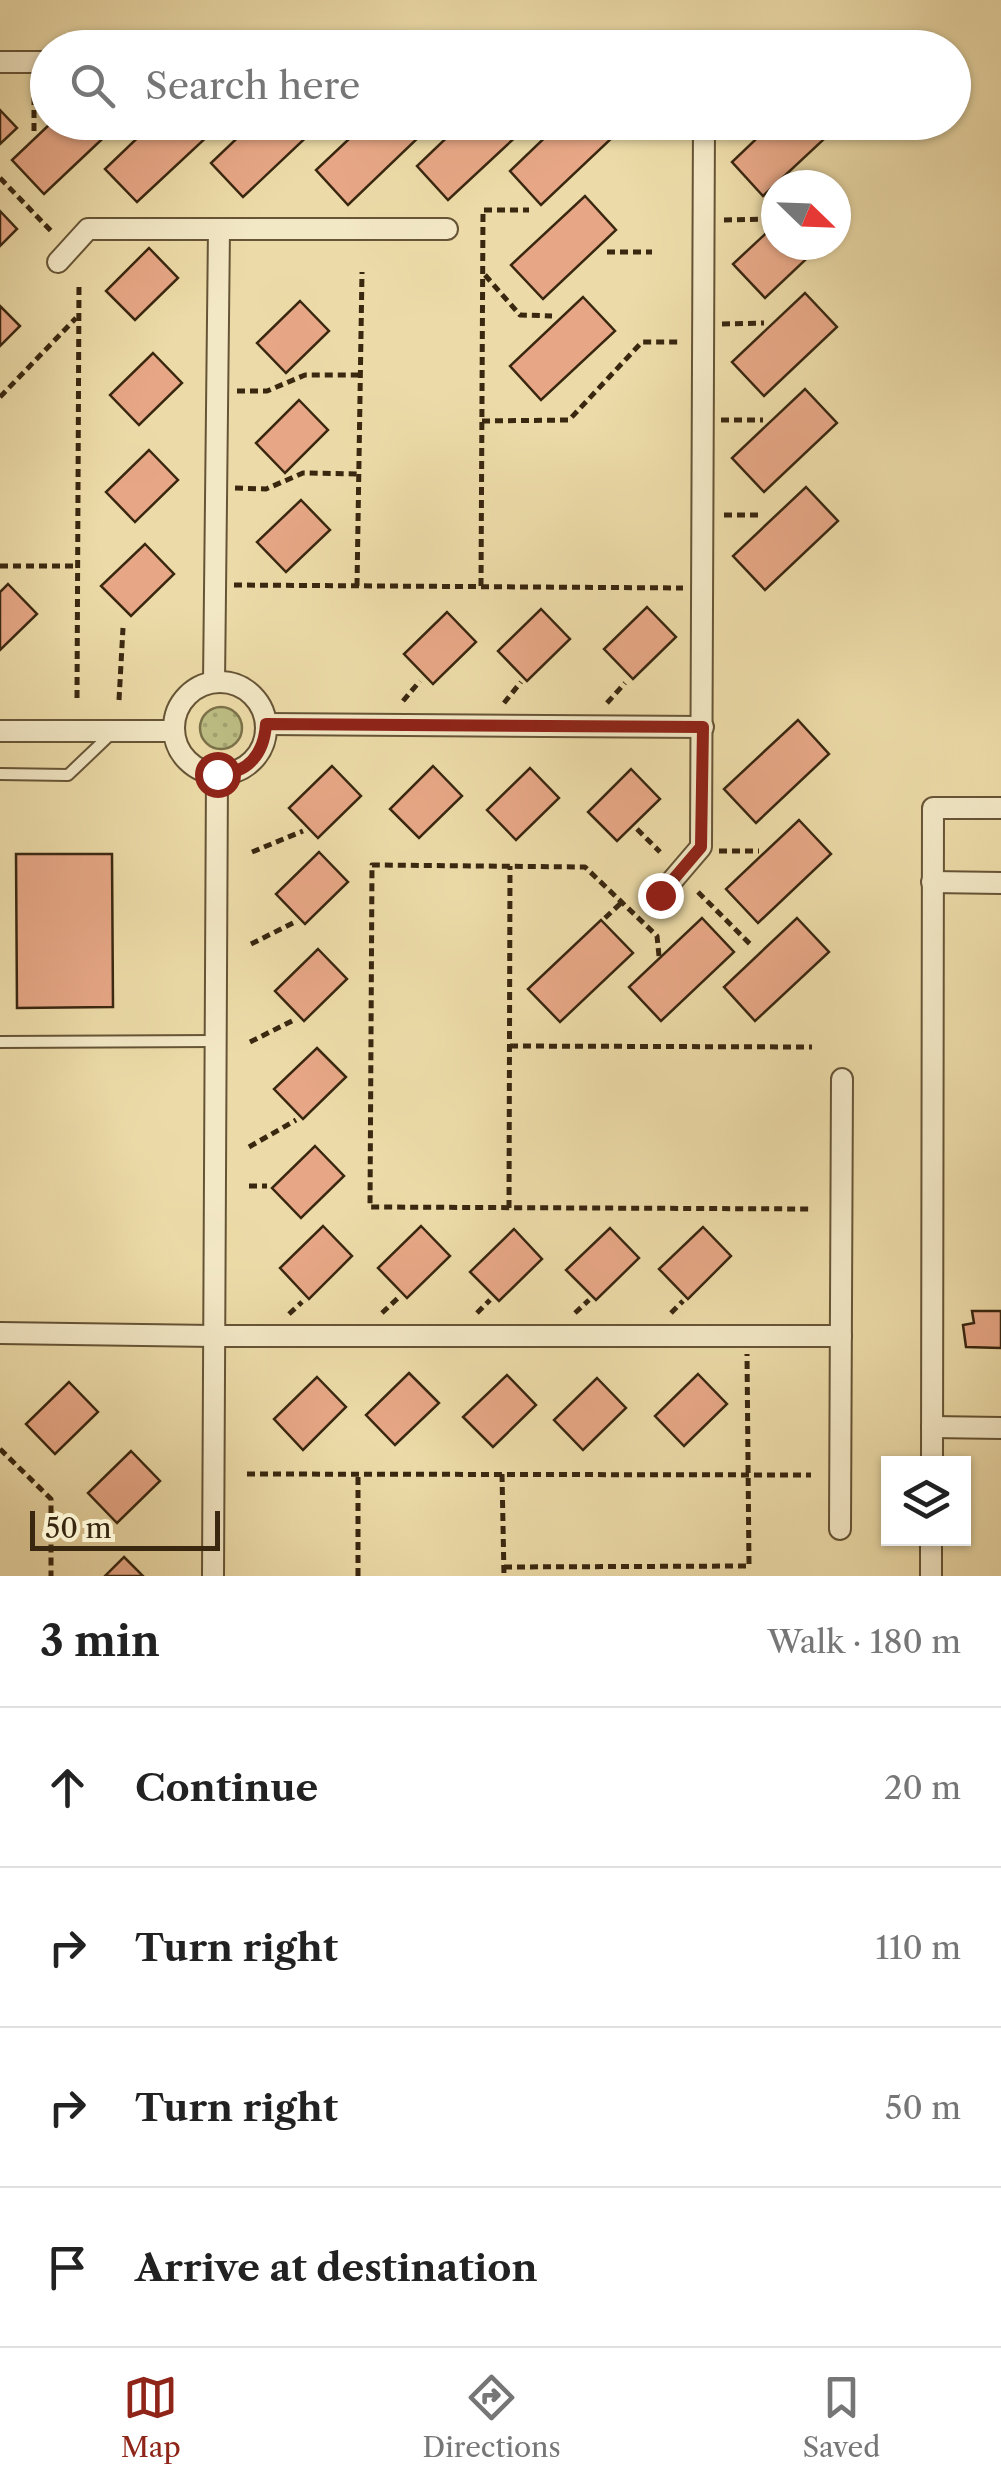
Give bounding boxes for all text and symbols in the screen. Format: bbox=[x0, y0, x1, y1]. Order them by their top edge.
search box bbox=[30, 30, 971, 140]
icon: search bbox=[65, 58, 120, 113]
text: Search here bbox=[145, 62, 360, 109]
north arrow bbox=[761, 170, 851, 260]
route start bbox=[195, 752, 241, 798]
route end bbox=[638, 873, 684, 919]
map controls bbox=[881, 1456, 971, 1546]
button: layers bbox=[881, 1456, 971, 1546]
scale bar bbox=[30, 1506, 220, 1550]
text: 50 m bbox=[45, 1511, 112, 1545]
text: 3 min bbox=[40, 1615, 160, 1667]
text: Walk · 180 m bbox=[768, 1622, 961, 1661]
icon: ahead bbox=[40, 1760, 95, 1815]
text: Continue bbox=[135, 1764, 318, 1811]
text: 20 m bbox=[884, 1768, 961, 1807]
icon: right bbox=[40, 1920, 95, 1975]
text: Turn right bbox=[135, 1924, 338, 1971]
text: 110 m bbox=[875, 1928, 961, 1967]
icon: right bbox=[40, 2080, 95, 2135]
text: Turn right bbox=[135, 2084, 338, 2131]
text: 50 m bbox=[885, 2088, 961, 2127]
icon: arrive bbox=[40, 2240, 95, 2295]
text: Arrive at destination bbox=[135, 2244, 538, 2291]
tab: Map bbox=[121, 2370, 181, 2464]
tab: Directions bbox=[422, 2370, 561, 2464]
tab: Saved bbox=[802, 2370, 880, 2464]

